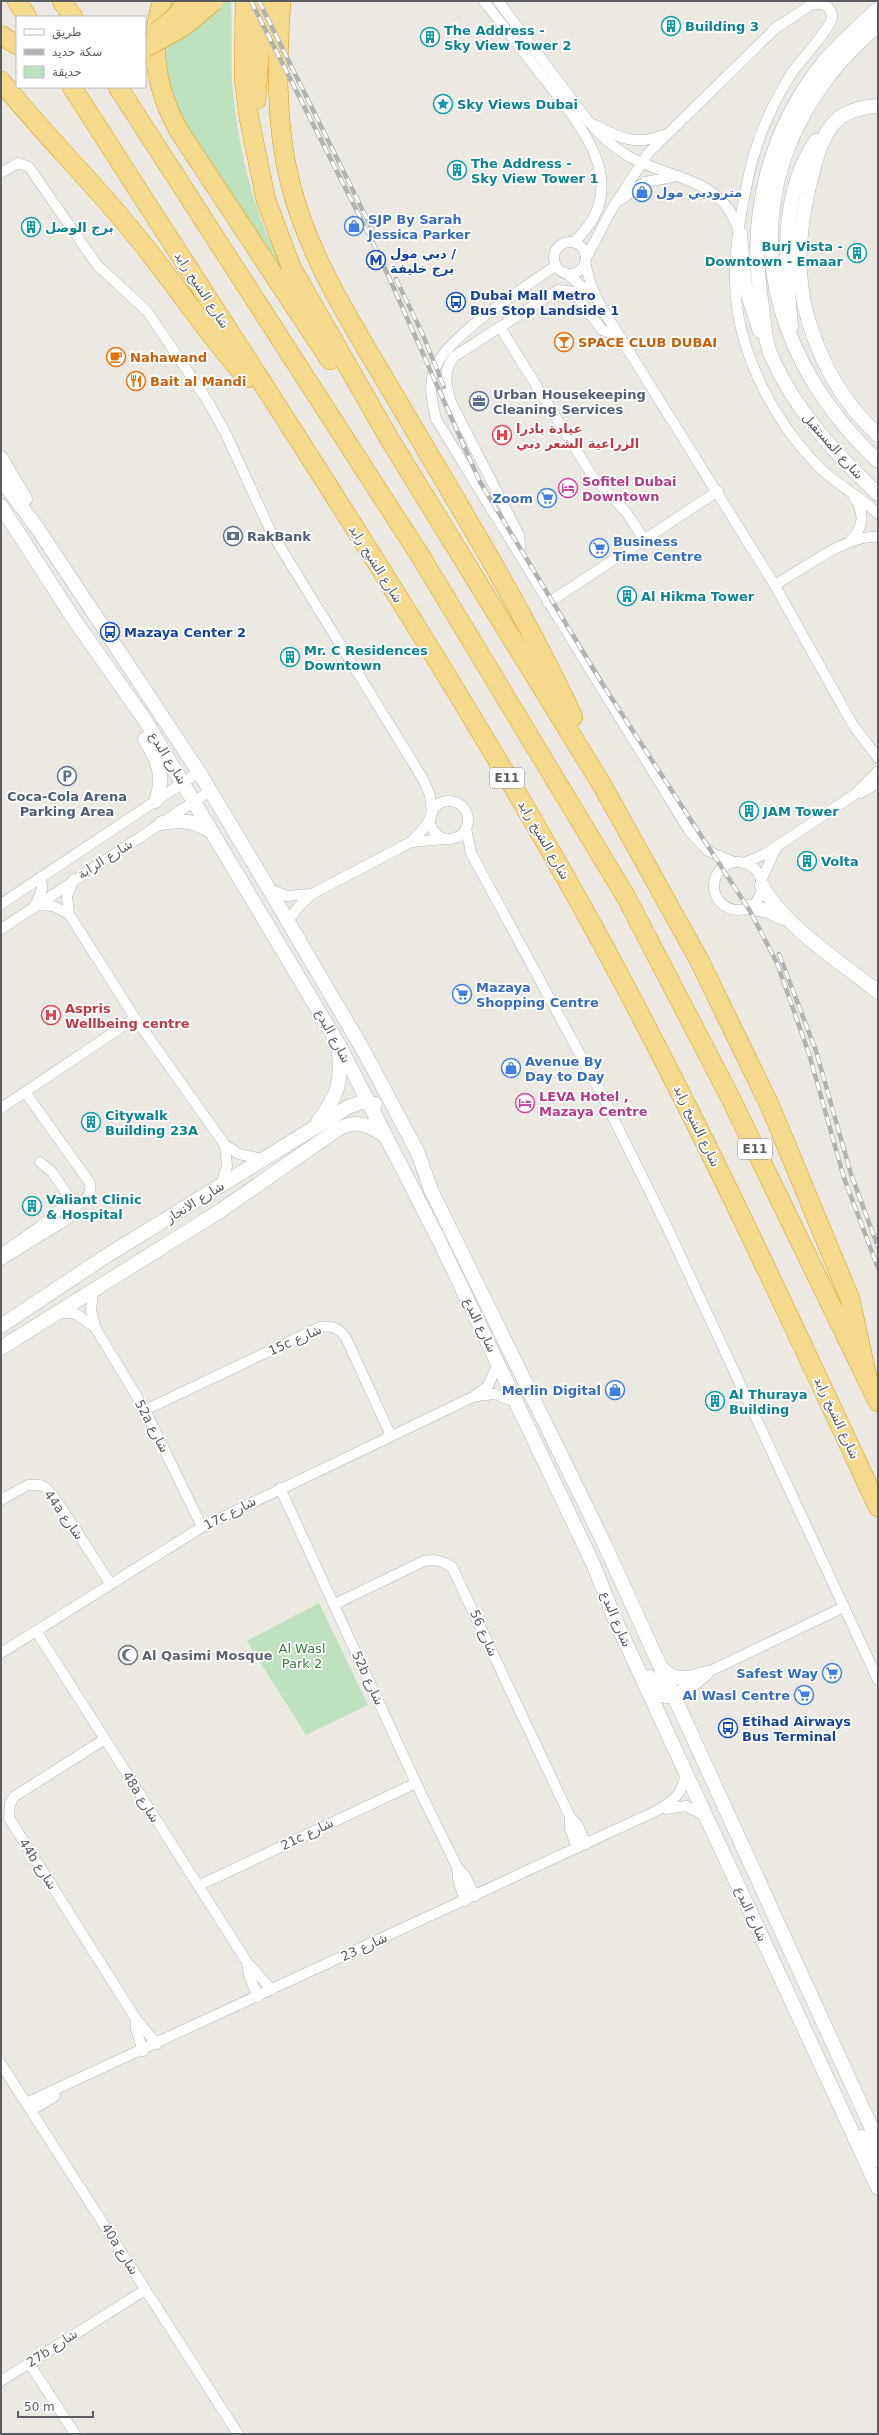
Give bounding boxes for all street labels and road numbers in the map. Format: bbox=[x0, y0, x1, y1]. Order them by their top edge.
street label: شارع الشيخ زايد bbox=[171, 249, 233, 332]
street label: شارع المستقبل bbox=[799, 410, 867, 483]
street label: شارع الشيخ زايد bbox=[345, 522, 406, 606]
street label: شارع البدع bbox=[145, 729, 190, 788]
road number: E11 bbox=[490, 768, 524, 788]
street label: شارع الشيخ زايد bbox=[514, 798, 573, 883]
street label: شارع الراية bbox=[75, 836, 136, 883]
street label: شارع البدع bbox=[311, 1007, 354, 1066]
street label: شارع الشيخ زايد bbox=[670, 1083, 723, 1170]
road number: E11 bbox=[738, 1139, 772, 1159]
street label: شارع الانجاز bbox=[162, 1178, 228, 1227]
street label: شارع البدع bbox=[459, 1295, 500, 1355]
street label: 15c شارع bbox=[266, 1322, 324, 1359]
street label: شارع الشيخ زايد bbox=[810, 1375, 863, 1462]
street label: 52a شارع bbox=[131, 1397, 172, 1455]
street label: 44a شارع bbox=[40, 1487, 87, 1543]
street label: 17c شارع bbox=[201, 1493, 259, 1533]
street label: شارع البدع bbox=[597, 1589, 634, 1650]
street label: شارع 56 bbox=[466, 1607, 501, 1659]
street label: 52b شارع bbox=[348, 1649, 387, 1708]
street label: 48a شارع bbox=[119, 1769, 163, 1826]
street label: 21c شارع bbox=[278, 1815, 336, 1854]
street label: 44b شارع bbox=[15, 1836, 60, 1893]
street label: شارع البدع bbox=[731, 1884, 770, 1944]
street label: شارع 23 bbox=[338, 1930, 390, 1965]
street label: 40a شارع bbox=[98, 2221, 142, 2278]
street label: 27b شارع bbox=[24, 2326, 81, 2371]

